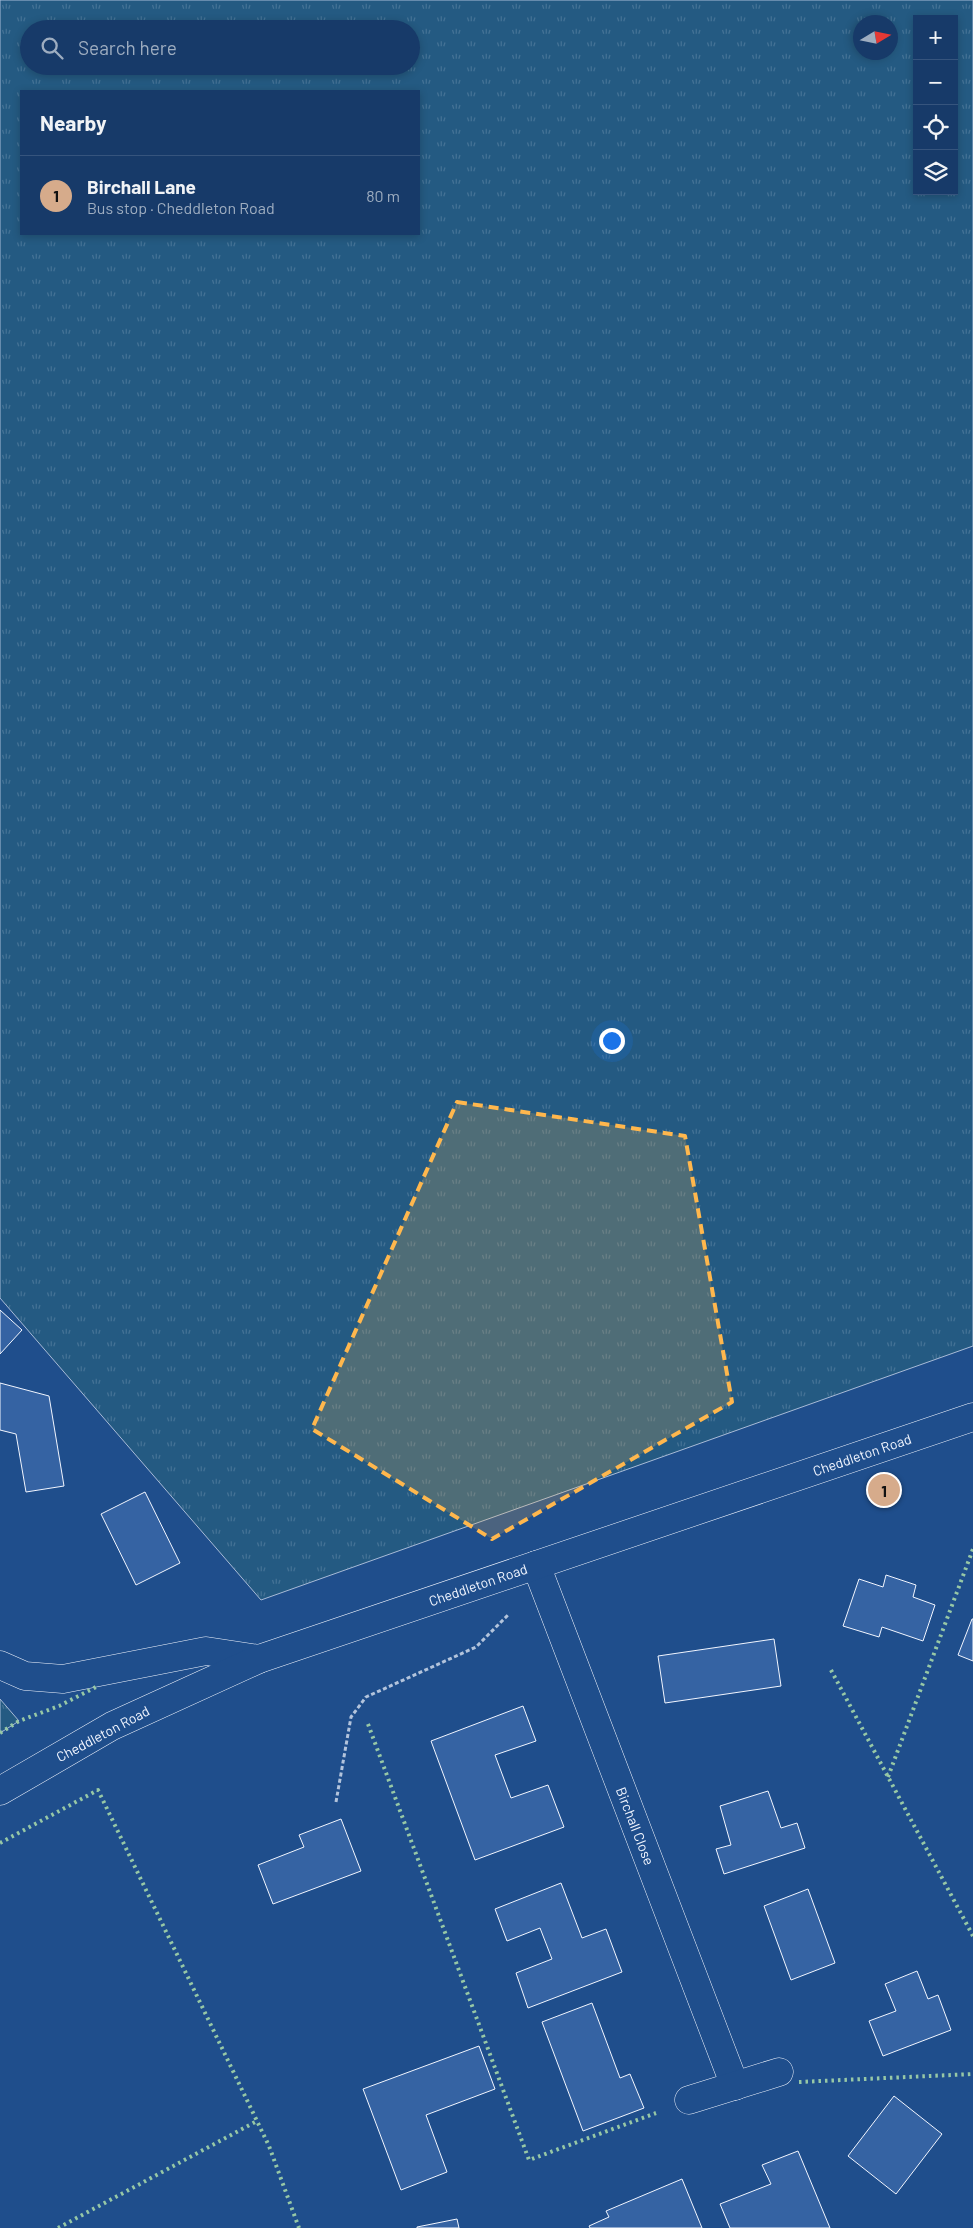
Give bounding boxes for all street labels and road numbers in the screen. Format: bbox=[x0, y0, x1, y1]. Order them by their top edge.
street label: Cheddleton Road bbox=[810, 1430, 913, 1479]
street label: Cheddleton Road bbox=[426, 1560, 529, 1609]
street label: Cheddleton Road bbox=[53, 1702, 152, 1765]
street label: Birchall Close bbox=[613, 1784, 658, 1867]

